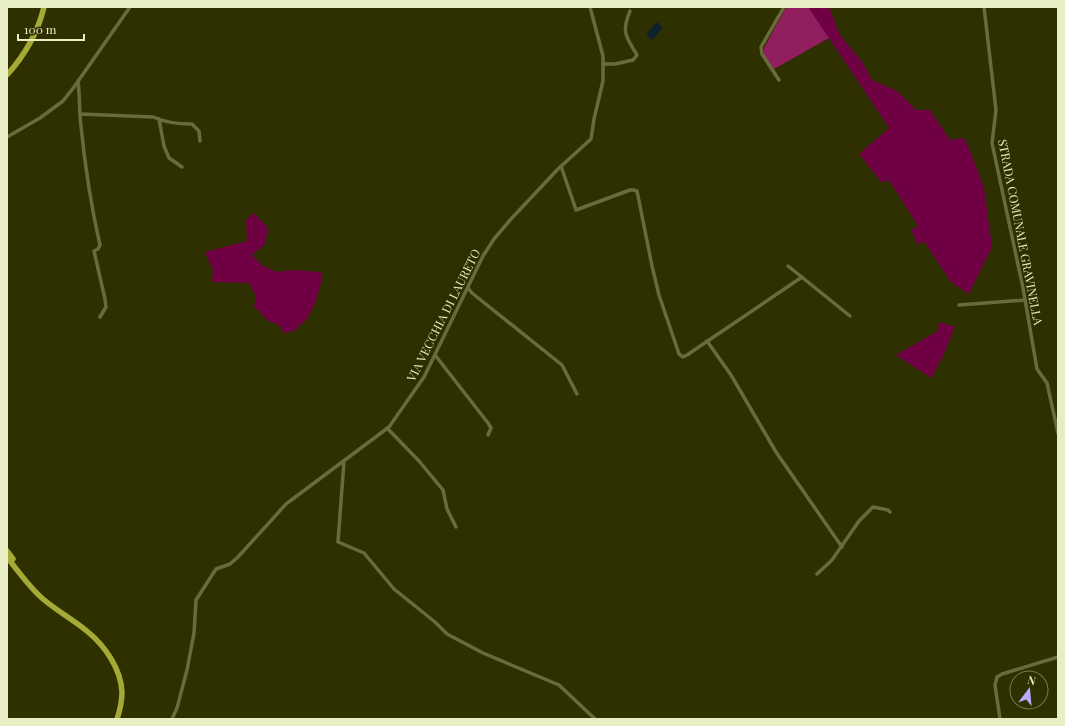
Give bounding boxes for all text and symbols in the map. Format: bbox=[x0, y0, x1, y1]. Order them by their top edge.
scale bar bbox=[18, 16, 84, 42]
text: 100 m bbox=[24, 21, 57, 37]
street label: STRADA COMUNALE GRAVINELLA bbox=[995, 138, 1047, 327]
street label: VIA VECCHIA DI LAURETO bbox=[402, 246, 483, 385]
north arrow bbox=[1009, 670, 1049, 710]
text: N bbox=[1026, 672, 1038, 688]

